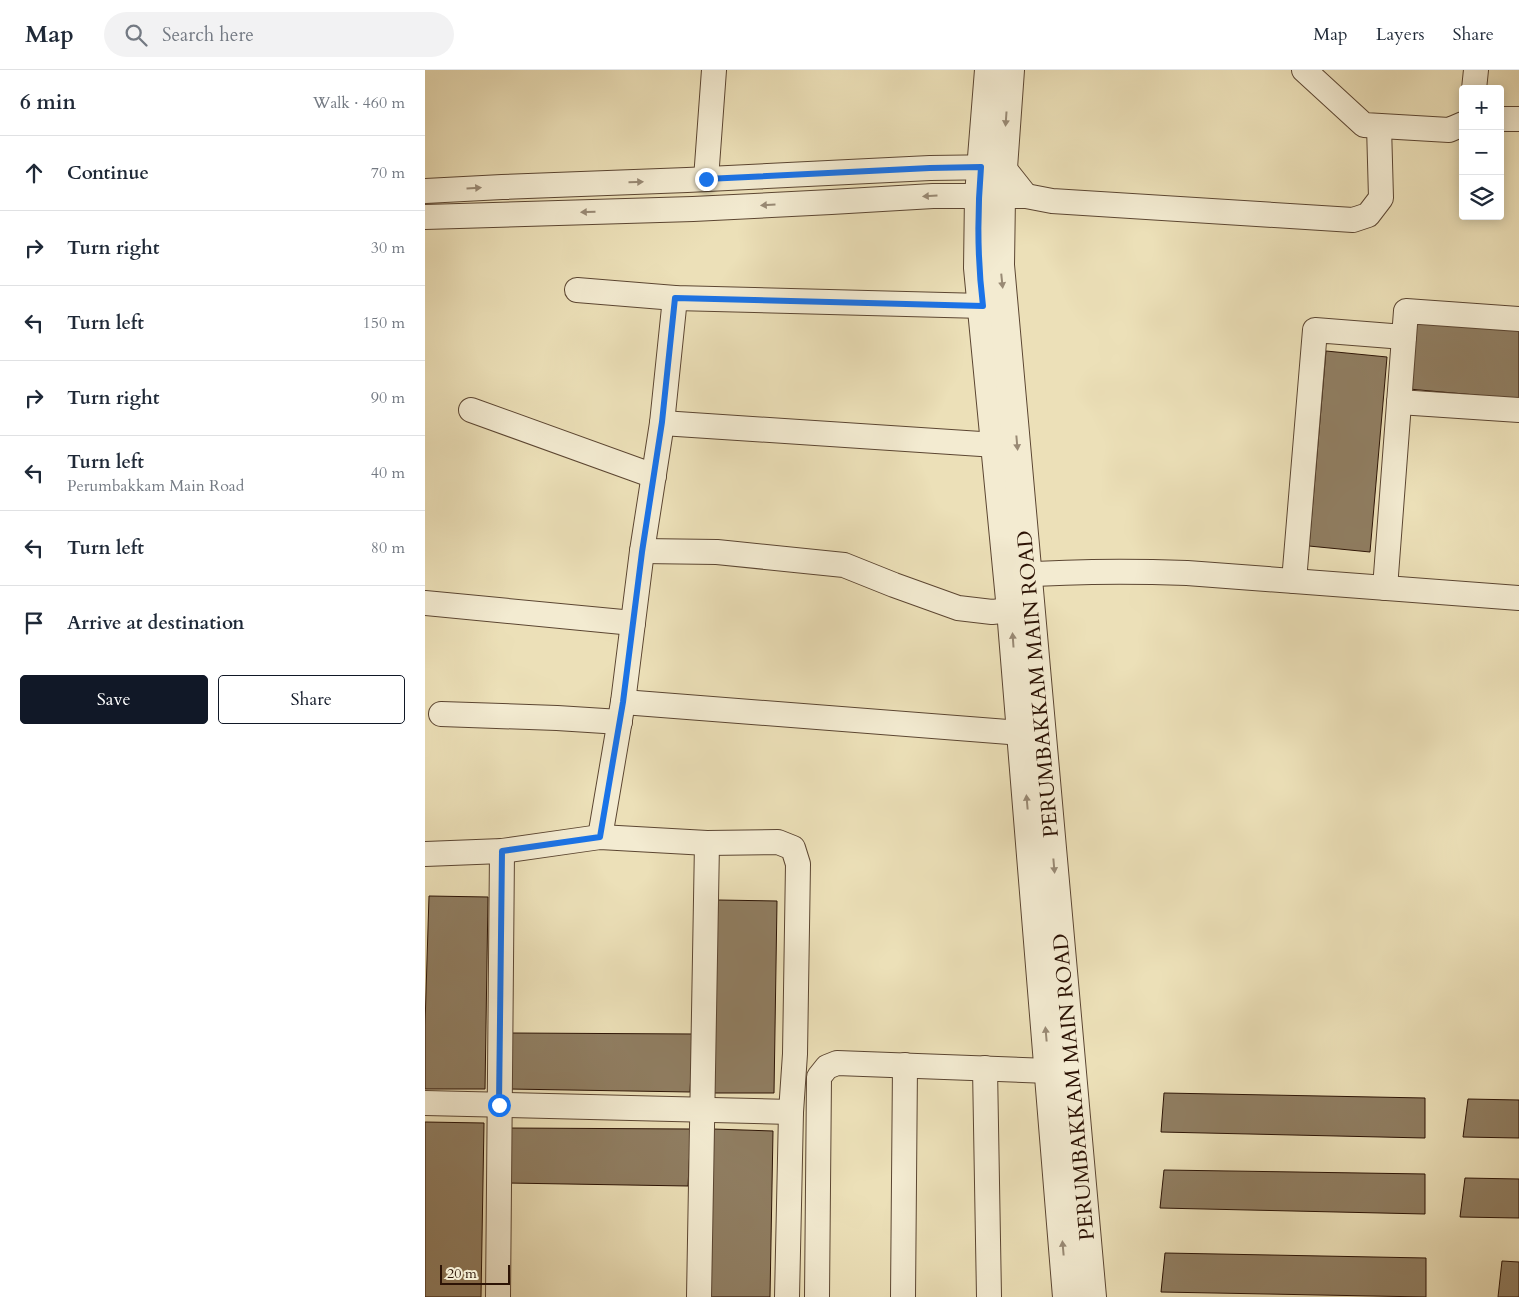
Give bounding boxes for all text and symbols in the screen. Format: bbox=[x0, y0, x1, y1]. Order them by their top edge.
search box bbox=[104, 12, 454, 57]
text: Map bbox=[25, 18, 74, 51]
icon: search bbox=[122, 21, 150, 49]
text: Search here bbox=[162, 22, 254, 48]
text: Map bbox=[1313, 22, 1348, 47]
text: Layers bbox=[1376, 22, 1425, 47]
text: Share bbox=[1453, 22, 1494, 47]
map controls bbox=[1459, 85, 1504, 220]
button: + bbox=[1459, 85, 1504, 130]
text: 6 min bbox=[20, 88, 76, 117]
text: Walk · 460 m bbox=[313, 92, 405, 114]
one-way arrow bbox=[1002, 111, 1010, 127]
button: − bbox=[1459, 130, 1504, 175]
icon: ahead bbox=[20, 159, 48, 187]
text: Continue bbox=[67, 160, 149, 186]
text: 70 m bbox=[371, 162, 405, 184]
route end bbox=[695, 168, 718, 191]
button: layers bbox=[1459, 175, 1504, 220]
one-way arrow bbox=[628, 178, 644, 186]
one-way arrow bbox=[466, 184, 482, 192]
one-way arrow bbox=[922, 192, 938, 200]
one-way arrow bbox=[760, 202, 776, 210]
one-way arrow bbox=[580, 209, 596, 217]
icon: right bbox=[20, 234, 48, 262]
text: Turn right bbox=[67, 235, 159, 261]
text: 30 m bbox=[371, 237, 405, 259]
one-way arrow bbox=[998, 273, 1006, 289]
icon: left bbox=[20, 309, 48, 337]
text: Turn left bbox=[67, 310, 144, 336]
text: 150 m bbox=[363, 312, 405, 334]
icon: right bbox=[20, 384, 48, 412]
text: Turn right bbox=[67, 385, 159, 411]
text: 90 m bbox=[371, 387, 405, 409]
one-way arrow bbox=[1013, 435, 1021, 451]
text: Turn left bbox=[67, 449, 144, 475]
icon: left bbox=[20, 459, 48, 487]
text: 40 m bbox=[371, 462, 405, 484]
text: Perumbakkam Main Road bbox=[67, 475, 244, 497]
street label: PERUMBAKKAM MAIN ROAD bbox=[1010, 529, 1066, 839]
icon: left bbox=[20, 534, 48, 562]
text: Turn left bbox=[67, 535, 144, 561]
text: 80 m bbox=[371, 537, 405, 559]
icon: arrive bbox=[20, 609, 48, 637]
text: Arrive at destination bbox=[67, 610, 244, 636]
one-way arrow bbox=[1009, 632, 1017, 648]
button: Save bbox=[20, 675, 208, 724]
button: Share bbox=[218, 675, 405, 724]
one-way arrow bbox=[1022, 794, 1030, 810]
one-way arrow bbox=[1050, 858, 1058, 874]
street label: PERUMBAKKAM MAIN ROAD bbox=[1046, 932, 1102, 1242]
one-way arrow bbox=[1041, 1026, 1049, 1042]
route start bbox=[488, 1094, 511, 1117]
one-way arrow bbox=[1059, 1240, 1067, 1256]
scale bar bbox=[440, 1262, 510, 1285]
text: 20 m bbox=[447, 1264, 477, 1283]

